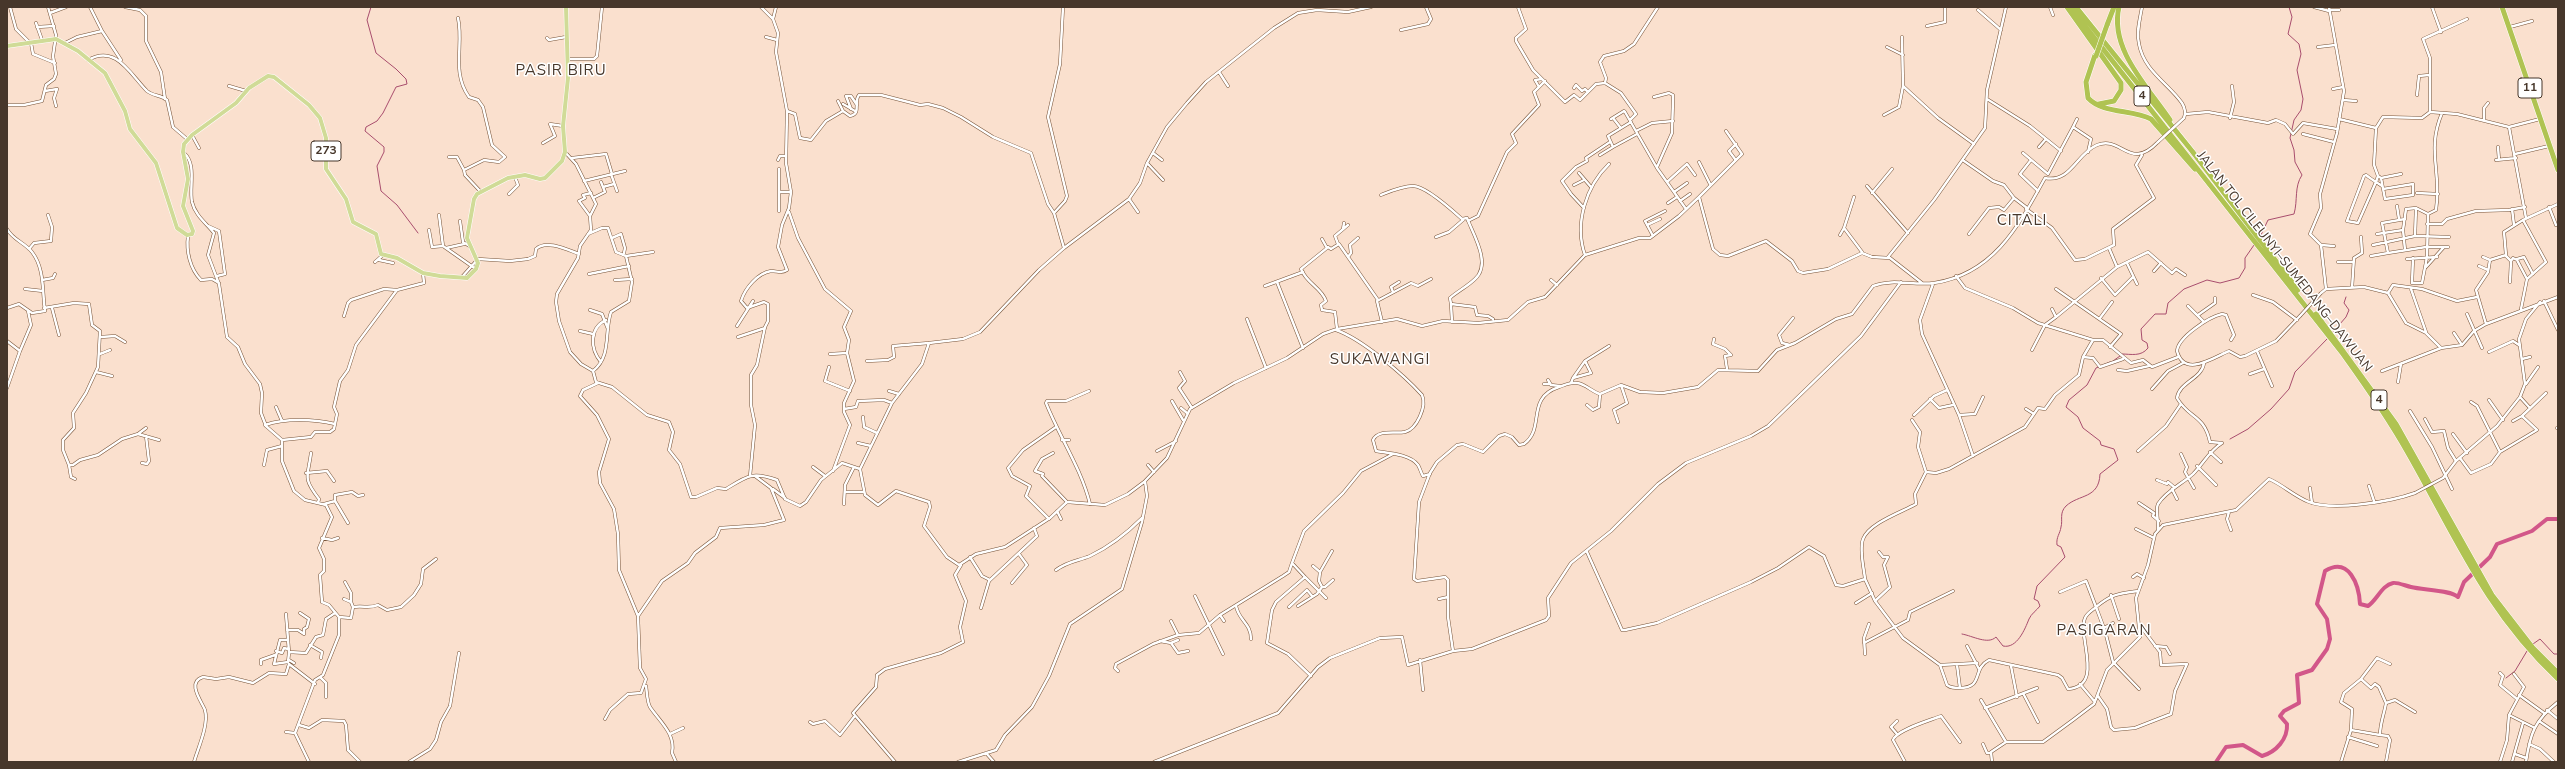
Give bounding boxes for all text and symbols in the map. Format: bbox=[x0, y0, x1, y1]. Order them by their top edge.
district label: PASIR BIRU bbox=[515, 62, 607, 80]
road number: 11 bbox=[2518, 78, 2542, 98]
road number: 4 bbox=[2134, 86, 2150, 106]
road number: 273 bbox=[311, 141, 341, 161]
street label: JALAN TOL CILEUNYI–SUMEDANG–DAWUAN bbox=[2193, 149, 2375, 375]
district label: CITALI bbox=[1997, 212, 2047, 230]
district label: SUKAWANGI bbox=[1330, 351, 1430, 369]
road number: 4 bbox=[2371, 390, 2387, 410]
district label: PASIGARAN bbox=[2056, 622, 2152, 640]

